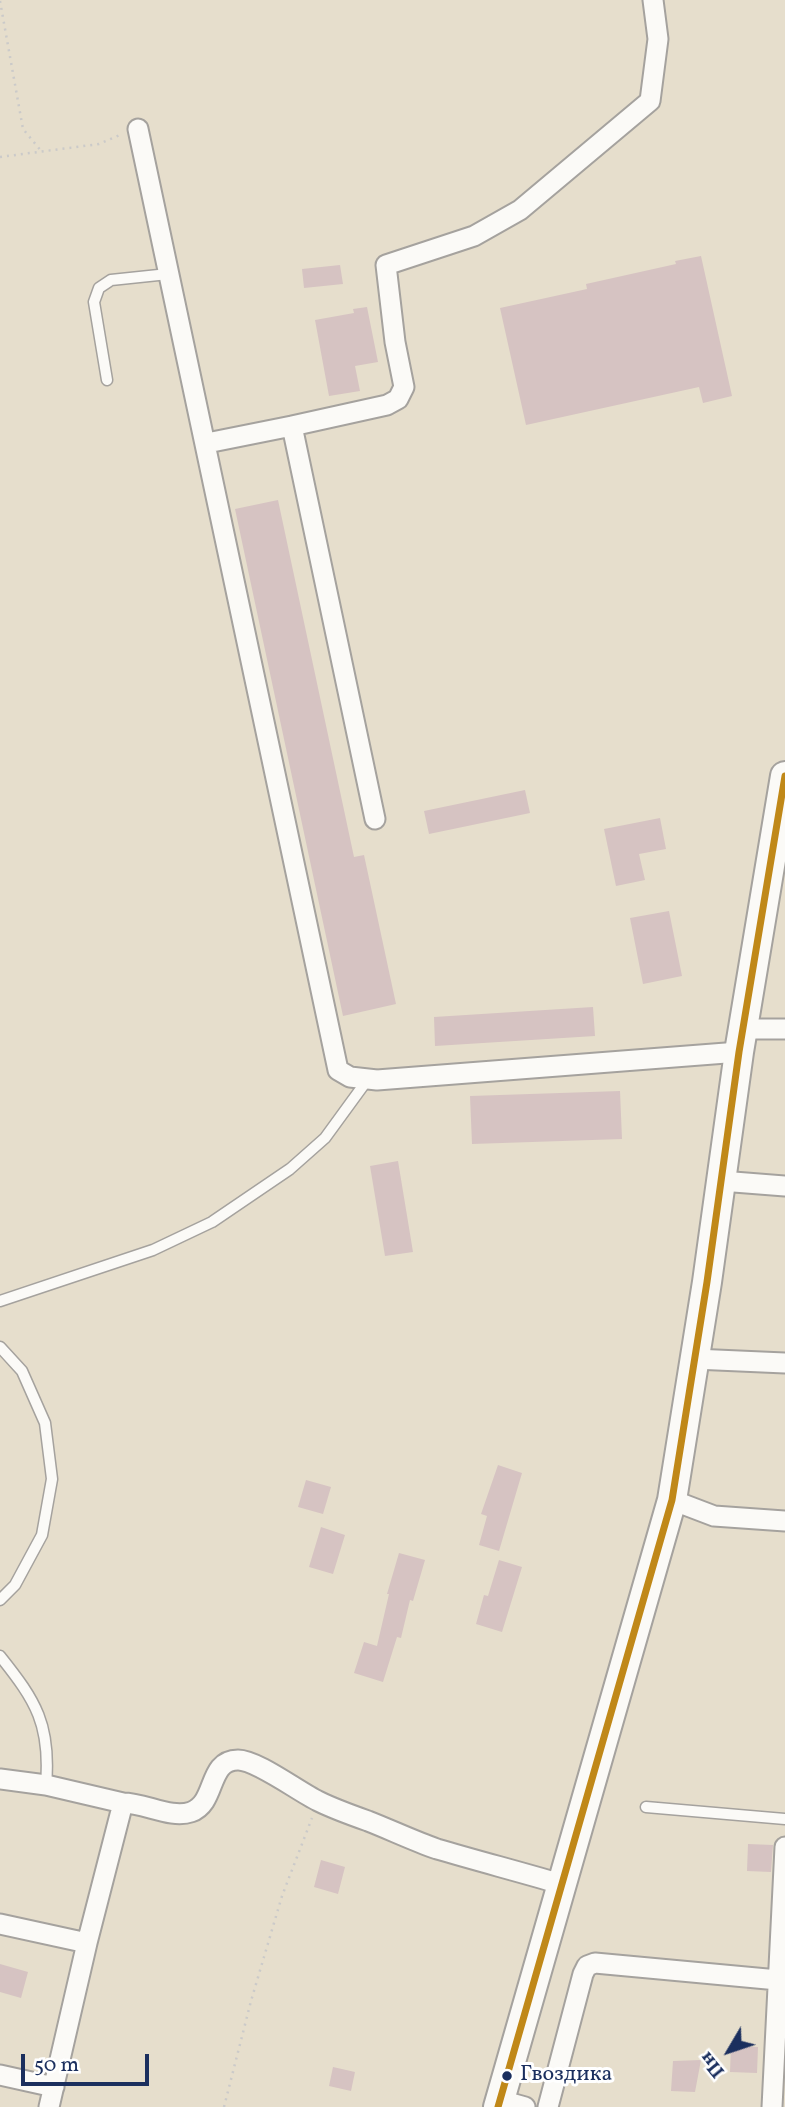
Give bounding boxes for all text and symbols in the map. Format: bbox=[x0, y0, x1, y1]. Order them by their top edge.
north arrow bbox=[694, 2016, 764, 2086]
scale bar bbox=[24, 2040, 152, 2084]
text: Пн bbox=[694, 2046, 731, 2083]
text: 50 m bbox=[34, 2051, 79, 2080]
place label: Гвоздика bbox=[520, 2063, 612, 2089]
marker: Гвоздика bbox=[500, 2069, 514, 2083]

